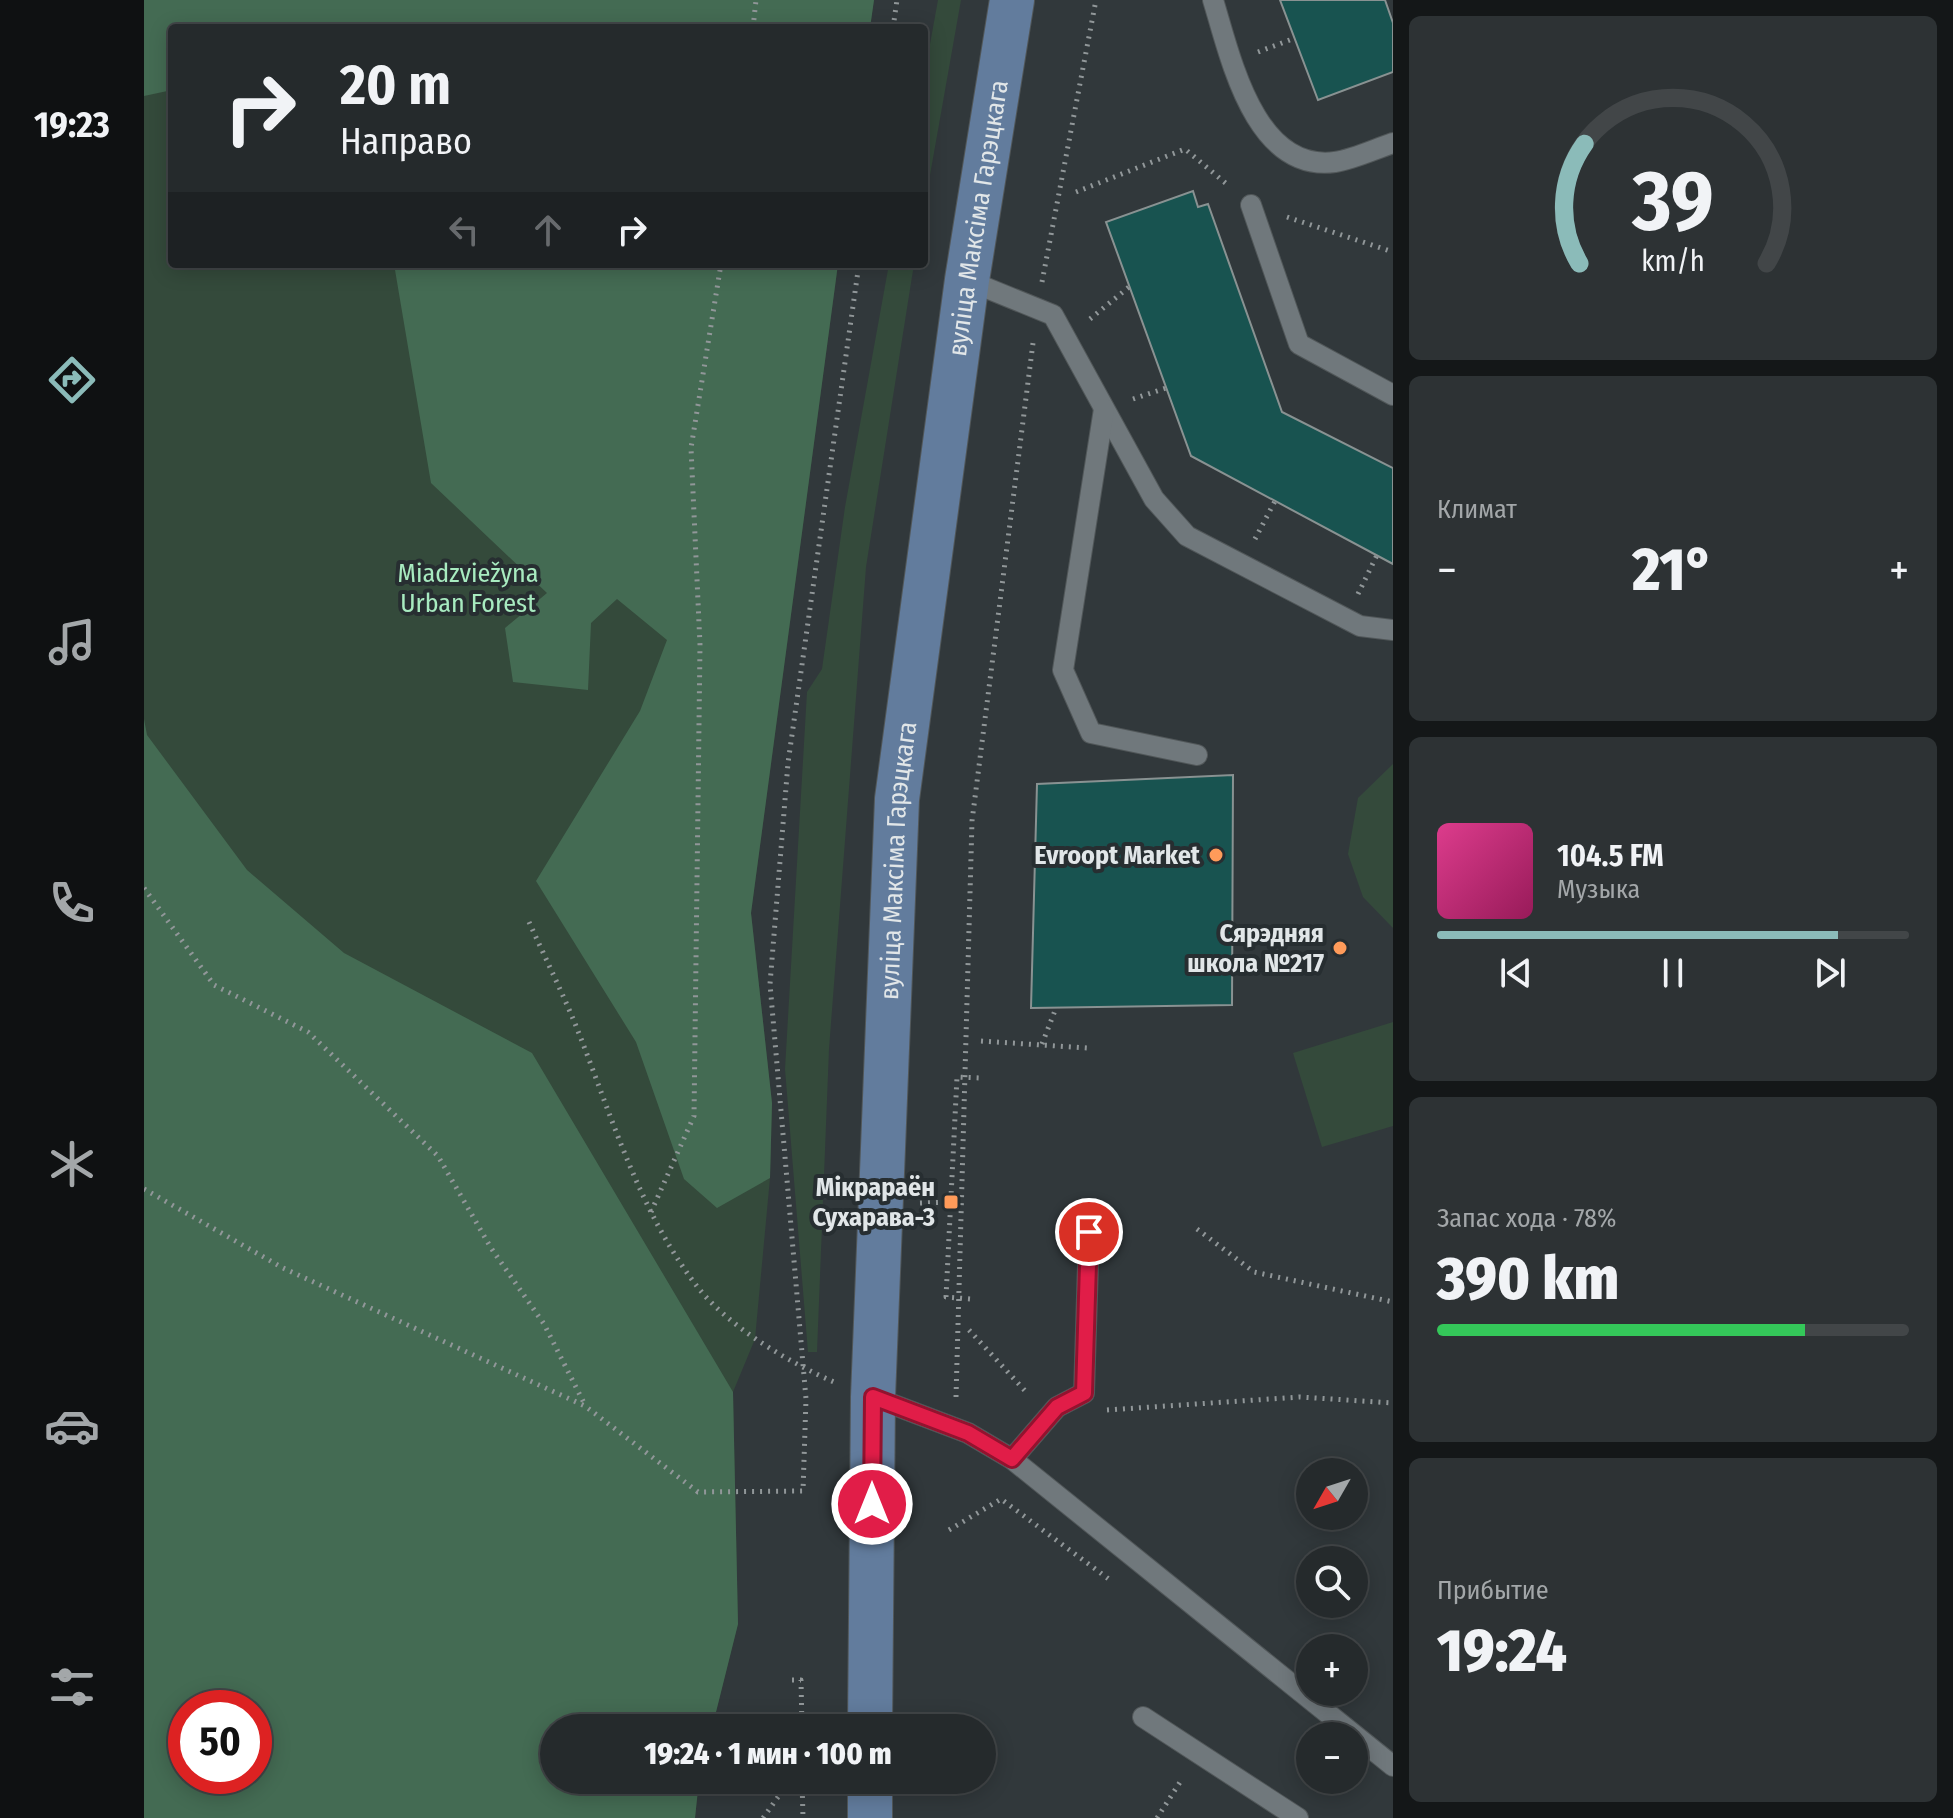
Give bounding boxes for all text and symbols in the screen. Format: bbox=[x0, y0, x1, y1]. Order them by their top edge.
text: 20 m bbox=[340, 52, 451, 119]
icon: right bbox=[208, 56, 312, 160]
street label: вуліца Максіма Гарэцкага bbox=[941, 78, 1014, 358]
text: 19:23 bbox=[34, 103, 110, 147]
text: Направо bbox=[340, 120, 472, 164]
text: 39 bbox=[1631, 152, 1714, 252]
icon: left bbox=[442, 208, 486, 252]
icon: ahead bbox=[526, 208, 570, 252]
icon: right bbox=[610, 208, 654, 252]
text: km/h bbox=[1641, 244, 1705, 279]
icon: directions bbox=[44, 352, 100, 408]
text: Климат bbox=[1437, 494, 1517, 525]
text: 21° bbox=[1632, 534, 1714, 606]
text: − bbox=[1437, 544, 1457, 597]
text: + bbox=[1889, 544, 1909, 597]
park label: Miadzviežyna Urban Forest bbox=[397, 558, 539, 619]
icon: music bbox=[44, 614, 100, 670]
street label: вуліца Максіма Гарэцкага bbox=[873, 720, 923, 1001]
text: 104.5 FM bbox=[1557, 838, 1664, 874]
place label: Evroopt Market bbox=[1034, 840, 1201, 871]
marker: Evroopt Market bbox=[1207, 846, 1225, 864]
text: Музыка bbox=[1557, 874, 1640, 905]
icon: phone bbox=[44, 875, 100, 931]
place label: Сярэдняя школа №217 bbox=[1187, 918, 1324, 979]
marker: Сярэдняя школа №217 bbox=[1331, 939, 1349, 957]
icon: previous bbox=[1494, 951, 1538, 995]
icon: pause bbox=[1651, 951, 1695, 995]
icon: next bbox=[1808, 951, 1852, 995]
icon: climate bbox=[44, 1136, 100, 1192]
place label: Мікрараён Сухарава-3 bbox=[813, 1172, 935, 1233]
marker: Мікрараён Сухарава-3 bbox=[942, 1193, 960, 1211]
pin bbox=[1055, 1198, 1123, 1266]
text: Запас хода · 78% bbox=[1437, 1203, 1616, 1234]
icon: arrive bbox=[1067, 1210, 1111, 1254]
text: 390 km bbox=[1437, 1243, 1619, 1315]
icon: car bbox=[44, 1398, 100, 1454]
north arrow bbox=[1296, 1458, 1368, 1530]
map controls bbox=[1296, 1458, 1368, 1794]
position arrow bbox=[830, 1462, 914, 1546]
button: search bbox=[1296, 1546, 1368, 1618]
text: Прибытие bbox=[1437, 1575, 1549, 1606]
text: 19:24 bbox=[1437, 1615, 1567, 1687]
button: + bbox=[1296, 1634, 1368, 1706]
icon: filters bbox=[44, 1659, 100, 1715]
speed limit sign: 50 bbox=[168, 1690, 272, 1794]
button: − bbox=[1296, 1722, 1368, 1794]
text: 19:24 · 1 мин · 100 m bbox=[644, 1736, 892, 1772]

